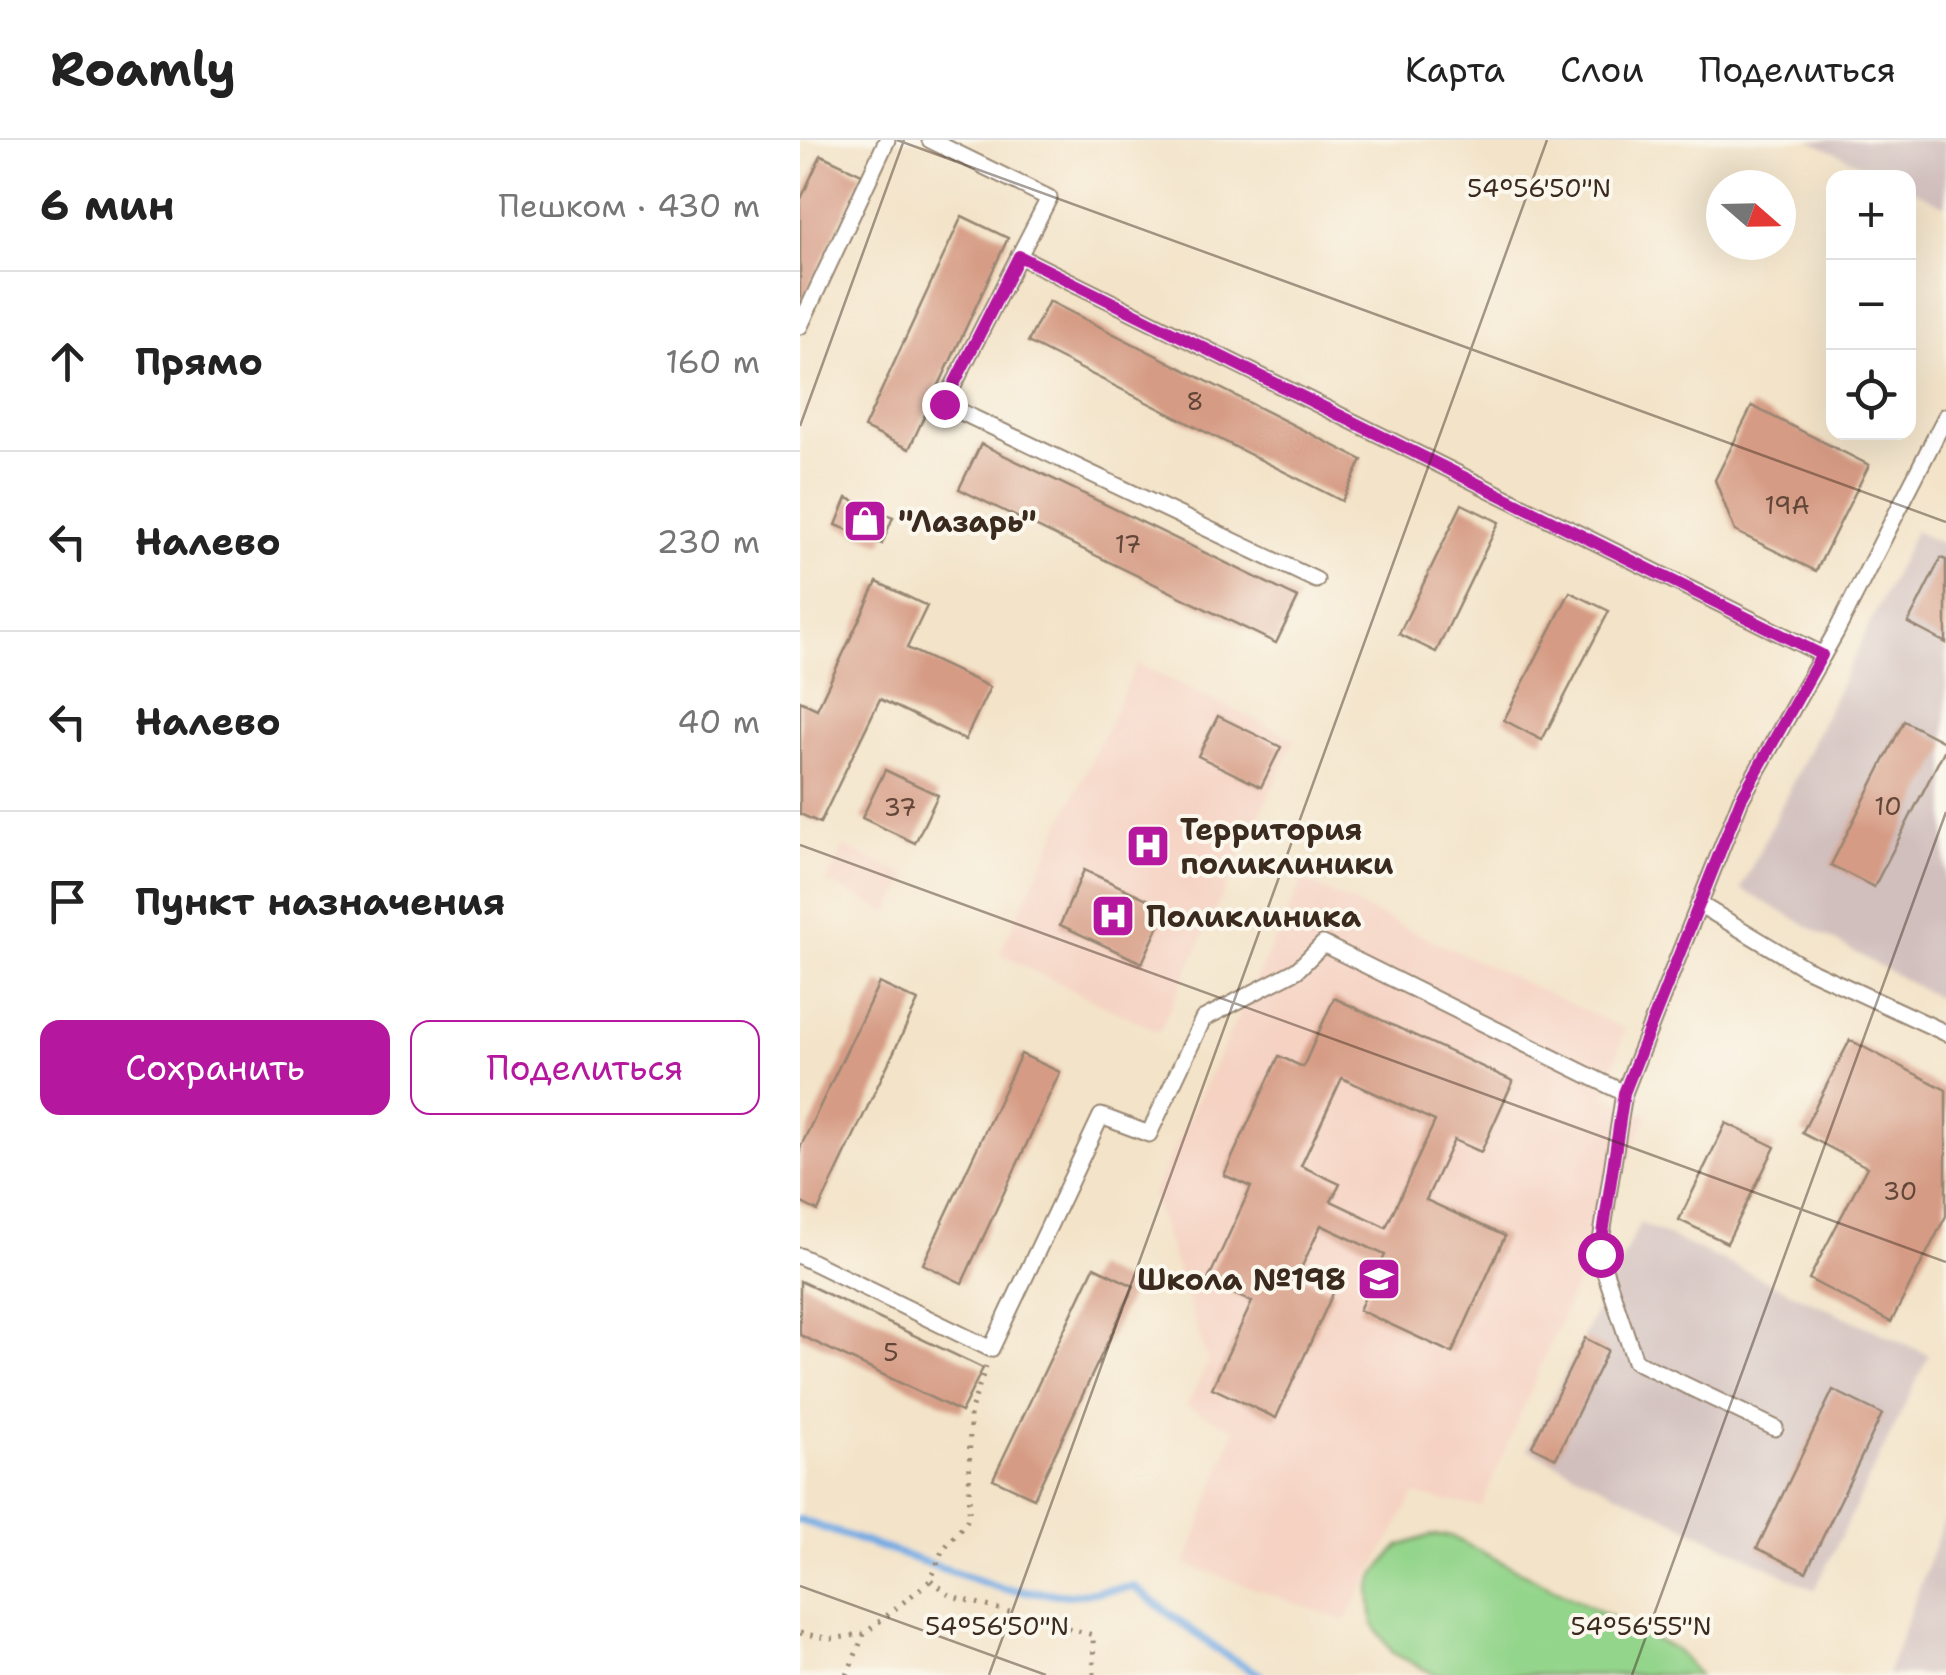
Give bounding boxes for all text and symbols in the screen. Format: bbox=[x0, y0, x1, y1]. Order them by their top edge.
text: Roamly bbox=[50, 37, 236, 101]
text: Карта bbox=[1405, 46, 1505, 93]
text: Слои bbox=[1560, 46, 1644, 93]
text: Поделиться bbox=[1699, 46, 1896, 93]
north arrow bbox=[1706, 170, 1796, 260]
map controls bbox=[1826, 170, 1916, 440]
button: + bbox=[1826, 170, 1916, 260]
text: 54°56'50"N bbox=[1467, 171, 1611, 205]
text: 6 мин bbox=[40, 177, 175, 233]
text: Пешком · 430 m bbox=[499, 184, 760, 227]
button: − bbox=[1826, 260, 1916, 350]
icon: ahead bbox=[40, 334, 95, 389]
text: Прямо bbox=[135, 336, 263, 387]
text: 160 m bbox=[665, 340, 760, 383]
button: locate bbox=[1826, 350, 1916, 440]
route end bbox=[922, 382, 968, 428]
house number: 8 bbox=[1186, 384, 1204, 418]
house number: 19А bbox=[1764, 488, 1810, 522]
shop icon: "Лазарь" bbox=[842, 498, 888, 544]
place label: "Лазарь" bbox=[898, 501, 1037, 542]
icon: left bbox=[40, 514, 95, 569]
text: Налево bbox=[135, 516, 281, 567]
text: 230 m bbox=[657, 520, 760, 563]
house number: 17 bbox=[1115, 527, 1141, 561]
icon: left bbox=[40, 694, 95, 749]
text: Налево bbox=[135, 696, 281, 747]
text: 40 m bbox=[677, 700, 760, 743]
house number: 10 bbox=[1874, 789, 1902, 823]
house number: 37 bbox=[884, 790, 916, 824]
place label: Территория поликлиники bbox=[1180, 809, 1394, 884]
hospital icon: Территория поликлиники bbox=[1125, 823, 1171, 869]
icon: arrive bbox=[40, 874, 95, 929]
text: Пункт назначения bbox=[135, 876, 505, 927]
hospital icon: Поликлиника bbox=[1090, 893, 1136, 939]
place label: Поликлиника bbox=[1146, 896, 1362, 937]
button: Сохранить bbox=[40, 1020, 390, 1115]
button: Поделиться bbox=[410, 1020, 760, 1115]
house number: 30 bbox=[1883, 1174, 1917, 1208]
route start bbox=[1578, 1232, 1624, 1278]
school or university icon: Школа №198 bbox=[1356, 1256, 1402, 1302]
place label: Школа №198 bbox=[1137, 1259, 1346, 1300]
house number: 5 bbox=[883, 1335, 899, 1369]
text: 54°56'50"N bbox=[925, 1609, 1069, 1643]
text: 54°56'55"N bbox=[1570, 1609, 1712, 1643]

